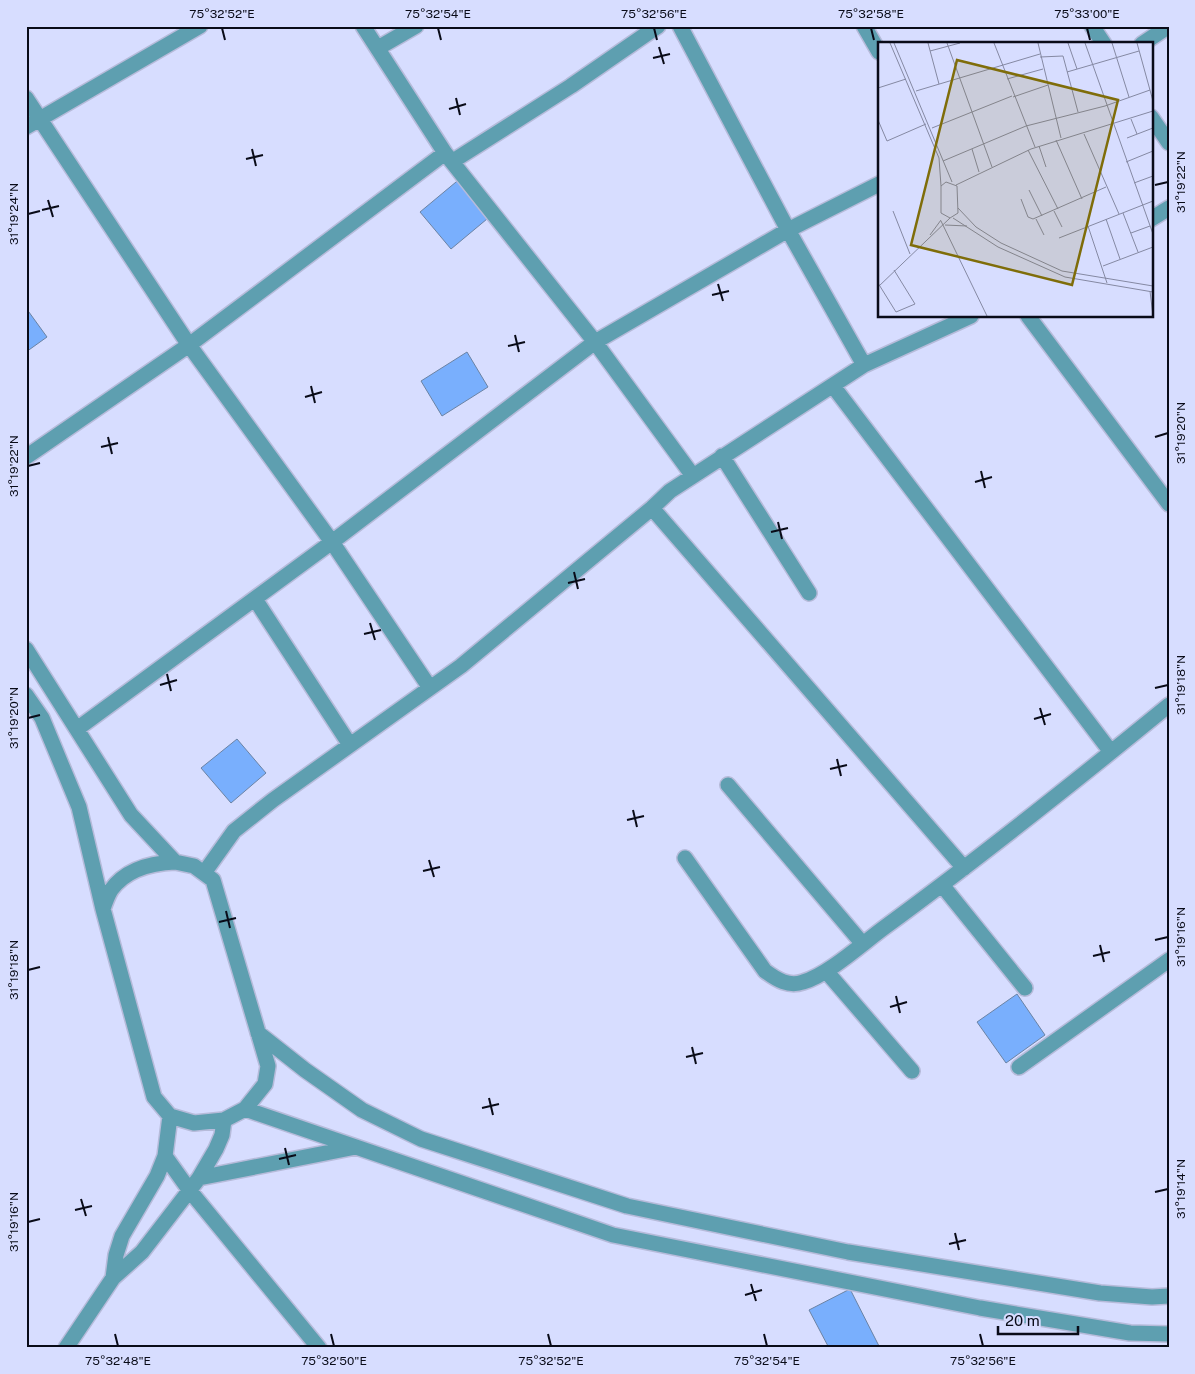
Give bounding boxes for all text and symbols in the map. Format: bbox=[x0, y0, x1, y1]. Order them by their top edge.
text: 75°32'52"E bbox=[189, 7, 255, 21]
text: 75°32'54"E bbox=[405, 7, 471, 21]
text: 75°32'56"E bbox=[621, 7, 687, 21]
text: 75°32'58"E bbox=[838, 7, 904, 21]
text: 75°33'00"E bbox=[1054, 7, 1120, 21]
inset map bbox=[878, 42, 1152, 318]
text: 31°19'22"N bbox=[1174, 151, 1188, 213]
text: 31°19'24"N bbox=[7, 183, 21, 245]
text: 31°19'20"N bbox=[1174, 402, 1188, 464]
text: 31°19'22"N bbox=[7, 435, 21, 497]
text: 31°19'18"N bbox=[1174, 655, 1188, 715]
text: 31°19'20"N bbox=[7, 687, 21, 749]
text: 31°19'16"N bbox=[1174, 907, 1188, 967]
text: 31°19'18"N bbox=[7, 940, 21, 1000]
text: 31°19'14"N bbox=[1174, 1159, 1188, 1219]
text: 31°19'16"N bbox=[7, 1192, 21, 1252]
scale bar bbox=[998, 1304, 1078, 1336]
text: 20 m bbox=[1005, 1312, 1040, 1329]
text: 75°32'48"E bbox=[85, 1354, 151, 1368]
text: 75°32'50"E bbox=[301, 1354, 367, 1368]
text: 75°32'52"E bbox=[518, 1354, 584, 1368]
text: 75°32'54"E bbox=[734, 1354, 800, 1368]
text: 75°32'56"E bbox=[950, 1354, 1016, 1368]

